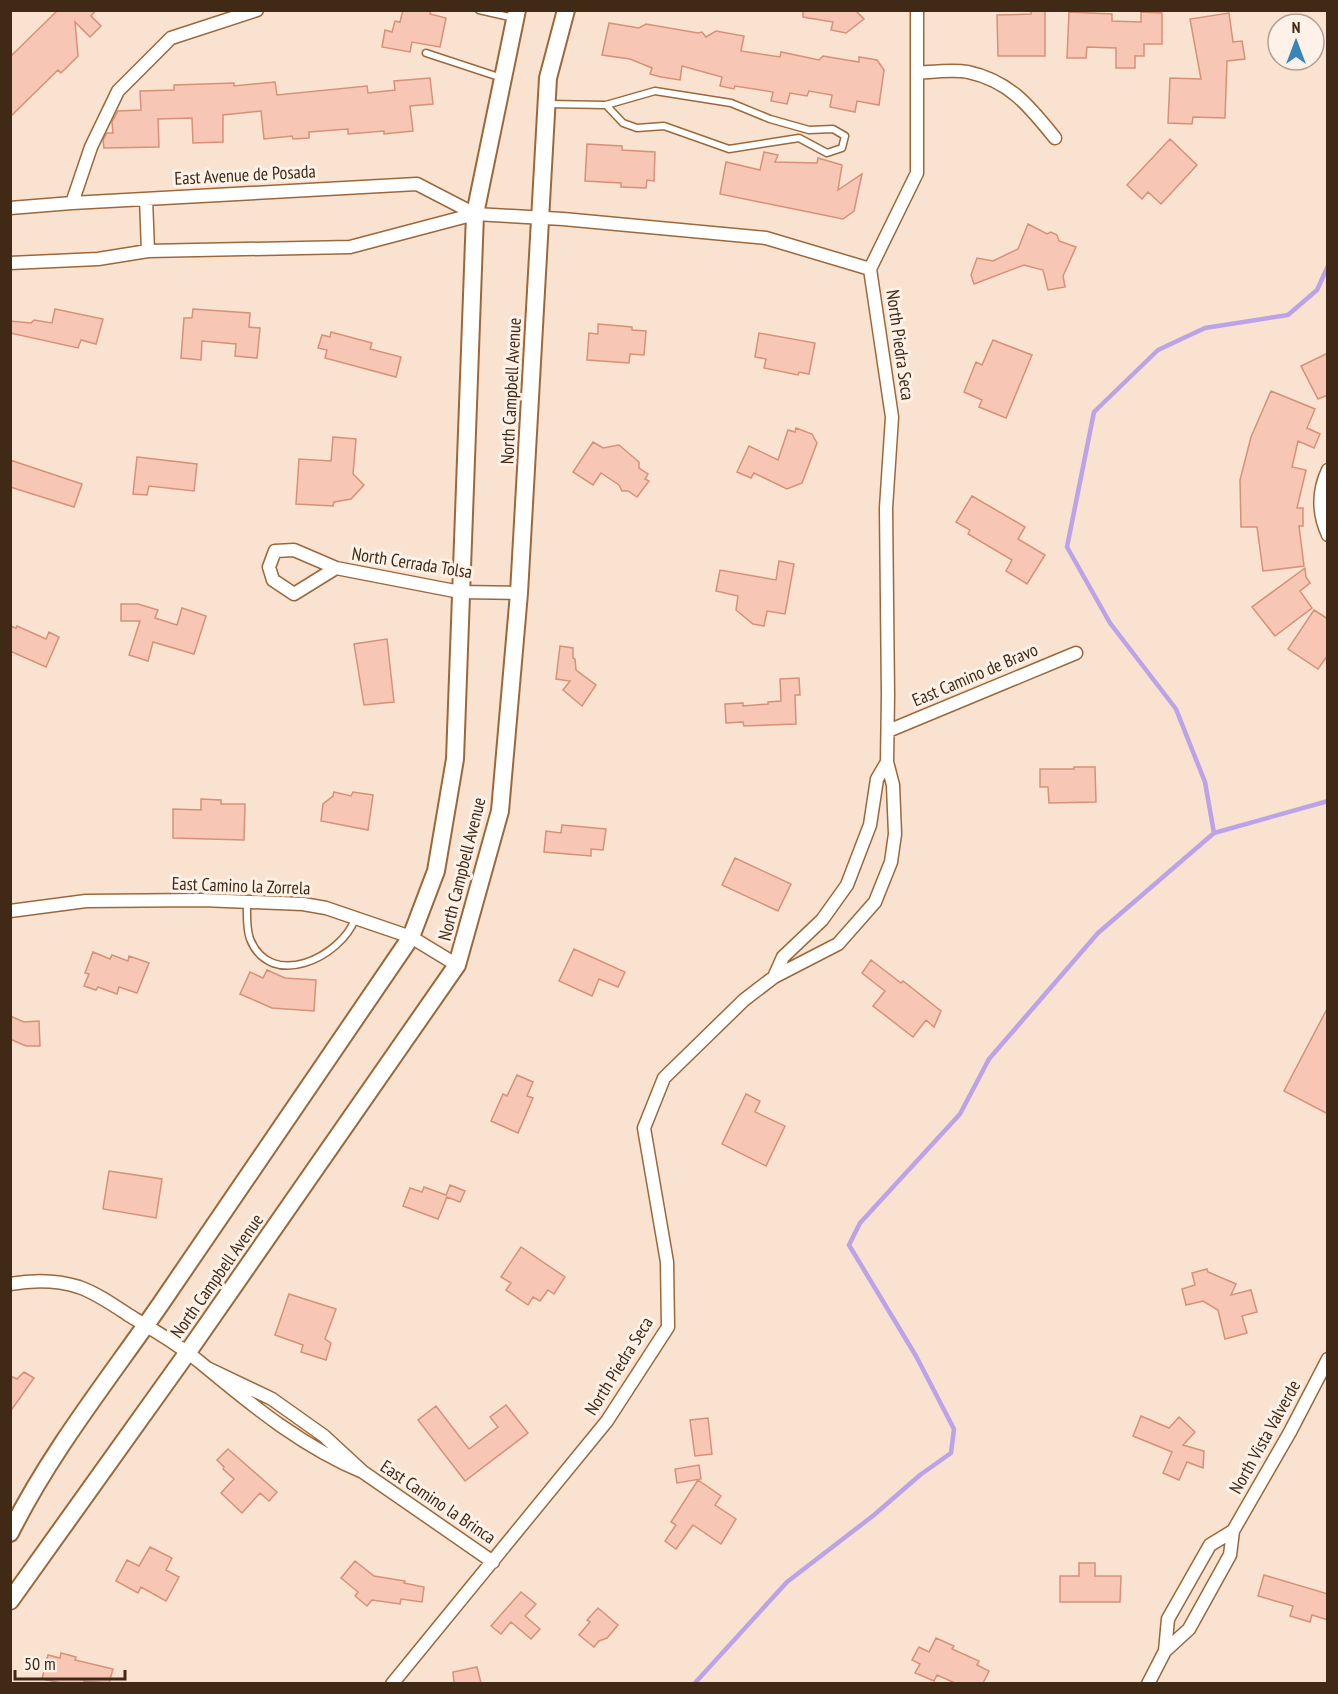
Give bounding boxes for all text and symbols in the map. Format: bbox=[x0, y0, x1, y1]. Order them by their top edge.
north arrow bbox=[1266, 12, 1326, 72]
text: N bbox=[1292, 17, 1300, 37]
street label: East Avenue de Posada bbox=[174, 159, 316, 190]
street label: North Piedra Seca bbox=[881, 288, 920, 402]
street label: North Campbell Avenue bbox=[495, 317, 526, 465]
street label: North Cerrada Tolsa bbox=[350, 542, 474, 583]
street label: East Camino de Bravo bbox=[908, 638, 1041, 711]
street label: North Campbell Avenue bbox=[433, 795, 490, 943]
street label: East Camino la Zorrela bbox=[171, 872, 311, 899]
street label: North Campbell Avenue bbox=[165, 1209, 268, 1342]
street label: North Piedra Seca bbox=[579, 1312, 658, 1419]
street label: North Vista Valverde bbox=[1224, 1376, 1305, 1498]
street label: East Camino la Brinca bbox=[376, 1455, 500, 1549]
scale bar bbox=[15, 1643, 124, 1681]
text: 50 m bbox=[24, 1652, 56, 1675]

